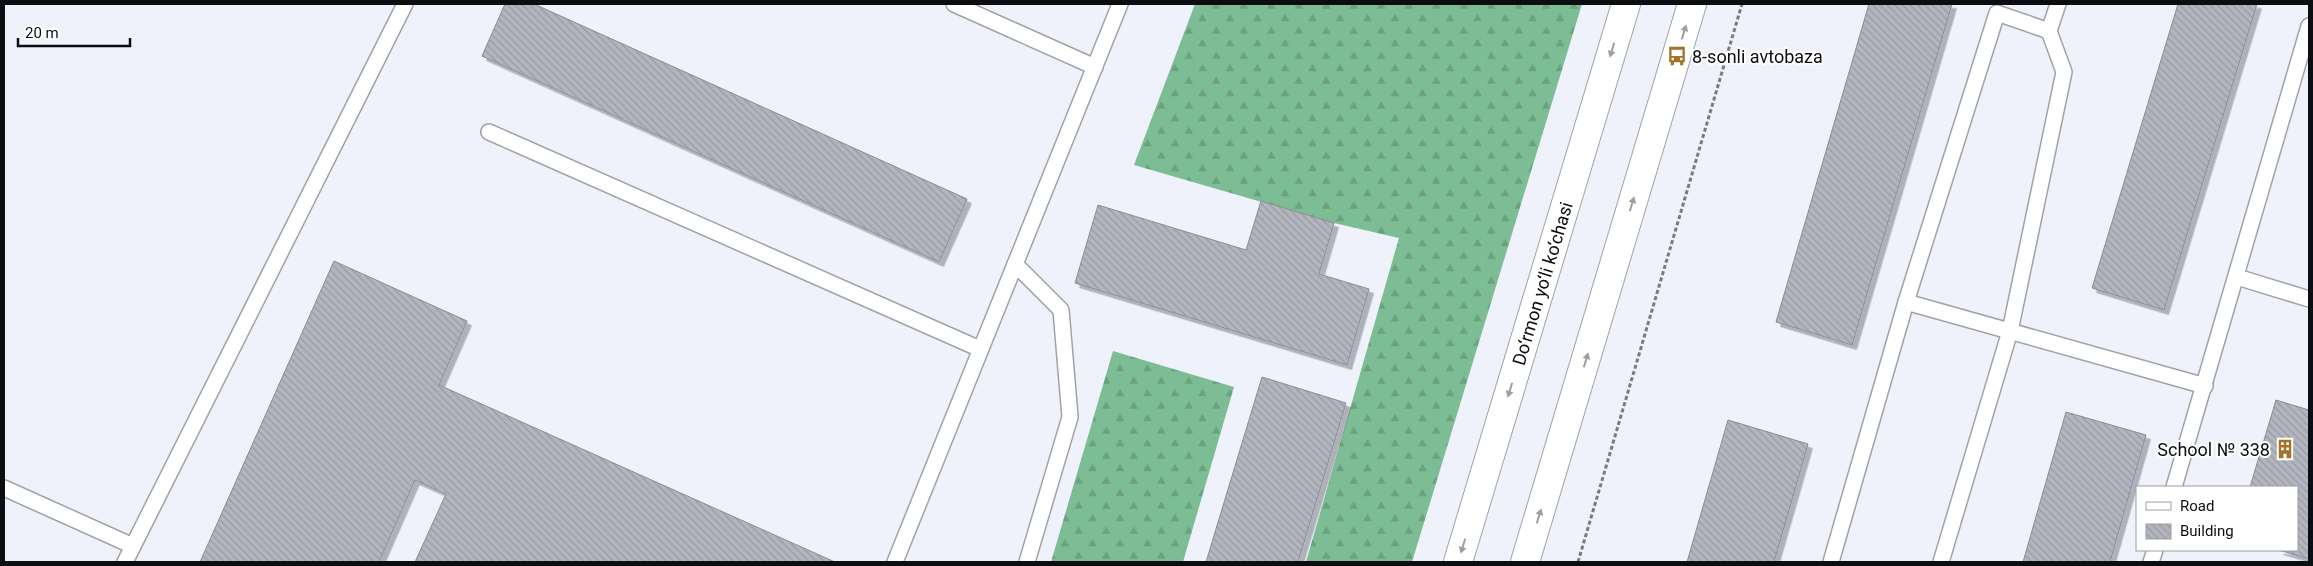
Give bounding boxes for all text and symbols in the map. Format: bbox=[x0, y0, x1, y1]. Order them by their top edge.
scale bar bbox=[18, 15, 130, 47]
text: 20 m bbox=[25, 24, 59, 42]
one-way arrow bbox=[1681, 24, 1688, 39]
one-way arrow bbox=[1607, 43, 1615, 58]
bus stop icon: 8-sonli avtobaza bbox=[1666, 45, 1688, 67]
place label: 8-sonli avtobaza bbox=[1692, 46, 1823, 67]
one-way arrow bbox=[1629, 197, 1637, 212]
street label: Do‘rmon yo‘li ko‘chasi bbox=[1507, 199, 1576, 368]
one-way arrow bbox=[1582, 352, 1590, 367]
one-way arrow bbox=[1505, 383, 1513, 398]
building icon: School № 338 bbox=[2274, 438, 2296, 460]
place label: School № 338 bbox=[2157, 439, 2270, 460]
legend bbox=[2136, 486, 2298, 551]
text: Road bbox=[2180, 497, 2214, 515]
one-way arrow bbox=[1535, 508, 1543, 523]
text: Building bbox=[2180, 522, 2234, 540]
one-way arrow bbox=[1459, 539, 1467, 554]

